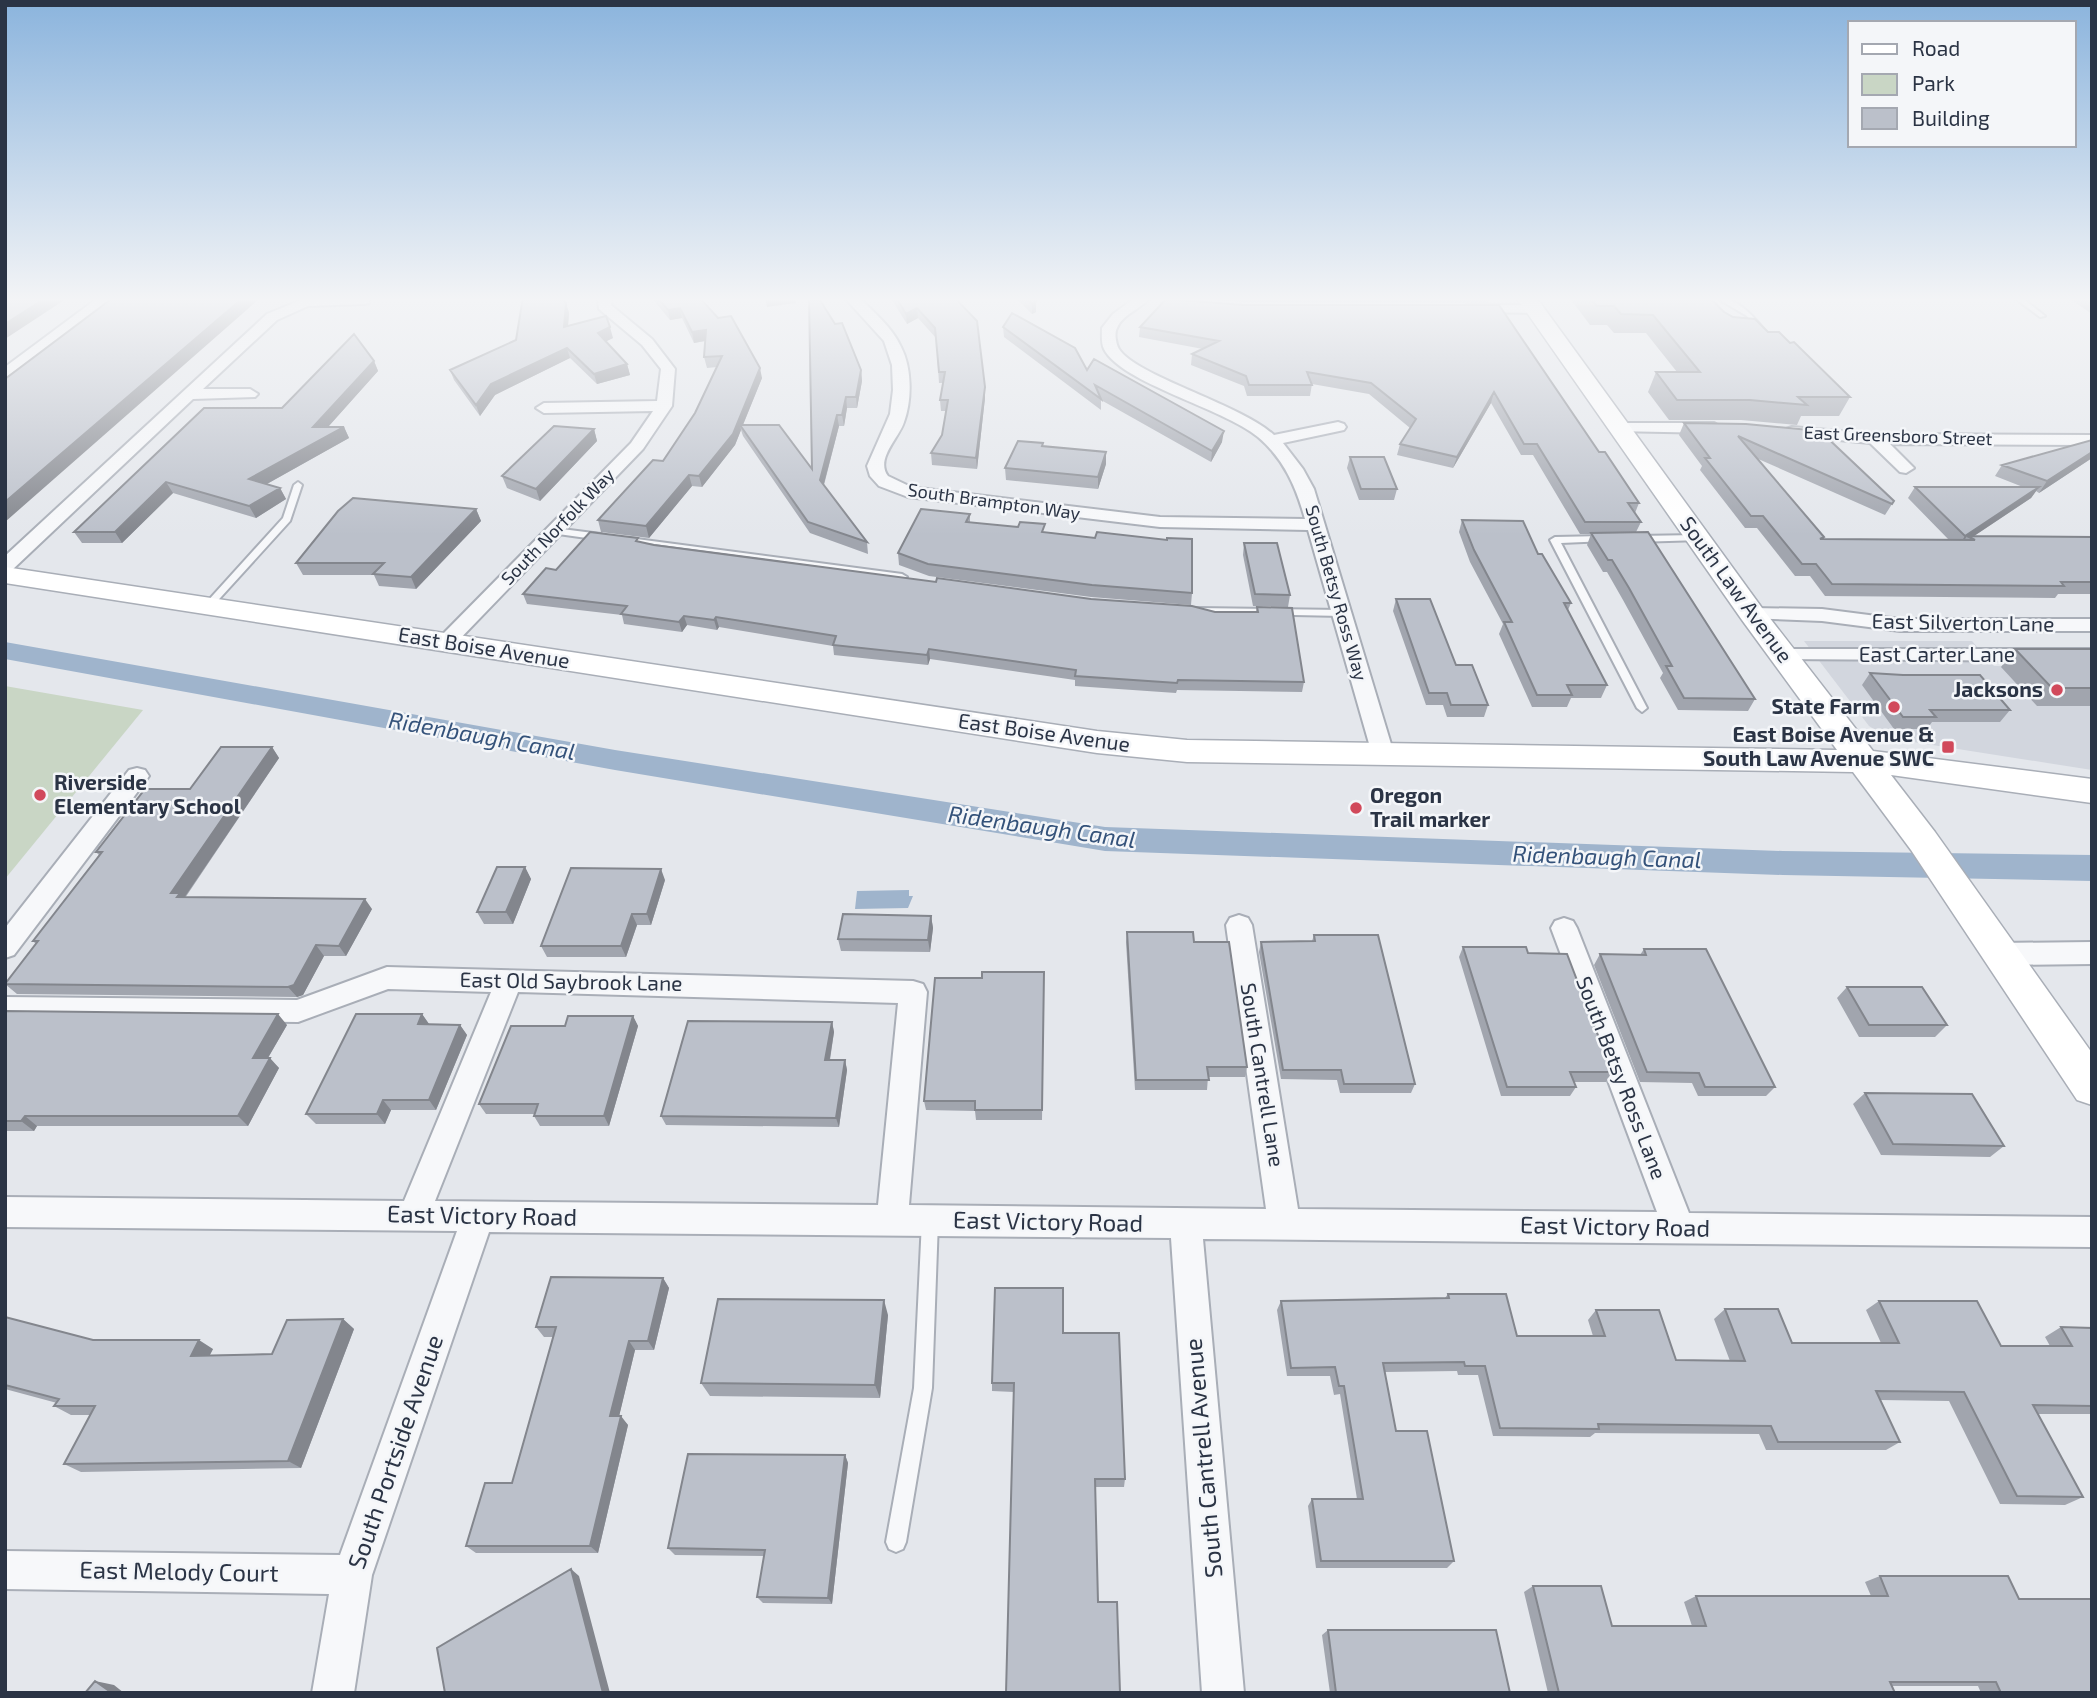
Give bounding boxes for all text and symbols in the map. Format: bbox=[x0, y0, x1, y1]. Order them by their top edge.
legend bbox=[1848, 21, 2076, 147]
text: Road bbox=[1912, 35, 1960, 60]
text: Park bbox=[1912, 70, 1955, 95]
text: Building bbox=[1912, 105, 1990, 130]
street label: East Greensboro Street bbox=[1803, 421, 1993, 449]
street label: South Norfolk Way bbox=[496, 463, 619, 589]
street label: South Brampton Way bbox=[906, 478, 1082, 524]
street label: South Betsy Ross Way bbox=[1301, 503, 1373, 683]
street label: South Law Avenue bbox=[1676, 511, 1799, 667]
street label: East Silverton Lane bbox=[1871, 607, 2055, 636]
street label: East Boise Avenue bbox=[397, 621, 572, 672]
street label: East Carter Lane bbox=[1859, 641, 2015, 666]
place label: Jacksons bbox=[1953, 676, 2043, 701]
marker: Jacksons bbox=[2049, 682, 2065, 698]
place label: State Farm bbox=[1771, 693, 1880, 718]
marker: State Farm bbox=[1886, 699, 1902, 715]
water label: Ridenbaugh Canal bbox=[387, 705, 578, 765]
street label: East Boise Avenue bbox=[957, 707, 1132, 756]
place label: East Boise Avenue & South Law Avenue SWC bbox=[1703, 721, 1934, 770]
marker: East Boise Avenue & South Law Avenue SWC bbox=[1940, 739, 1956, 755]
place label: Riverside Elementary School bbox=[54, 769, 241, 819]
place label: Oregon Trail marker bbox=[1370, 782, 1490, 831]
marker: Riverside Elementary School bbox=[32, 787, 48, 803]
water label: Ridenbaugh Canal bbox=[947, 799, 1138, 853]
marker: Oregon Trail marker bbox=[1348, 800, 1364, 816]
water label: Ridenbaugh Canal bbox=[1512, 839, 1702, 873]
street label: East Old Saybrook Lane bbox=[459, 966, 683, 995]
street label: South Betsy Ross Lane bbox=[1572, 972, 1673, 1182]
street label: South Cantrell Lane bbox=[1237, 981, 1290, 1169]
street label: East Victory Road bbox=[387, 1198, 577, 1231]
street label: East Victory Road bbox=[953, 1204, 1143, 1237]
street label: East Victory Road bbox=[1520, 1209, 1710, 1242]
street label: South Portside Avenue bbox=[341, 1331, 448, 1572]
street label: South Cantrell Avenue bbox=[1178, 1337, 1227, 1579]
street label: East Melody Court bbox=[79, 1554, 279, 1587]

